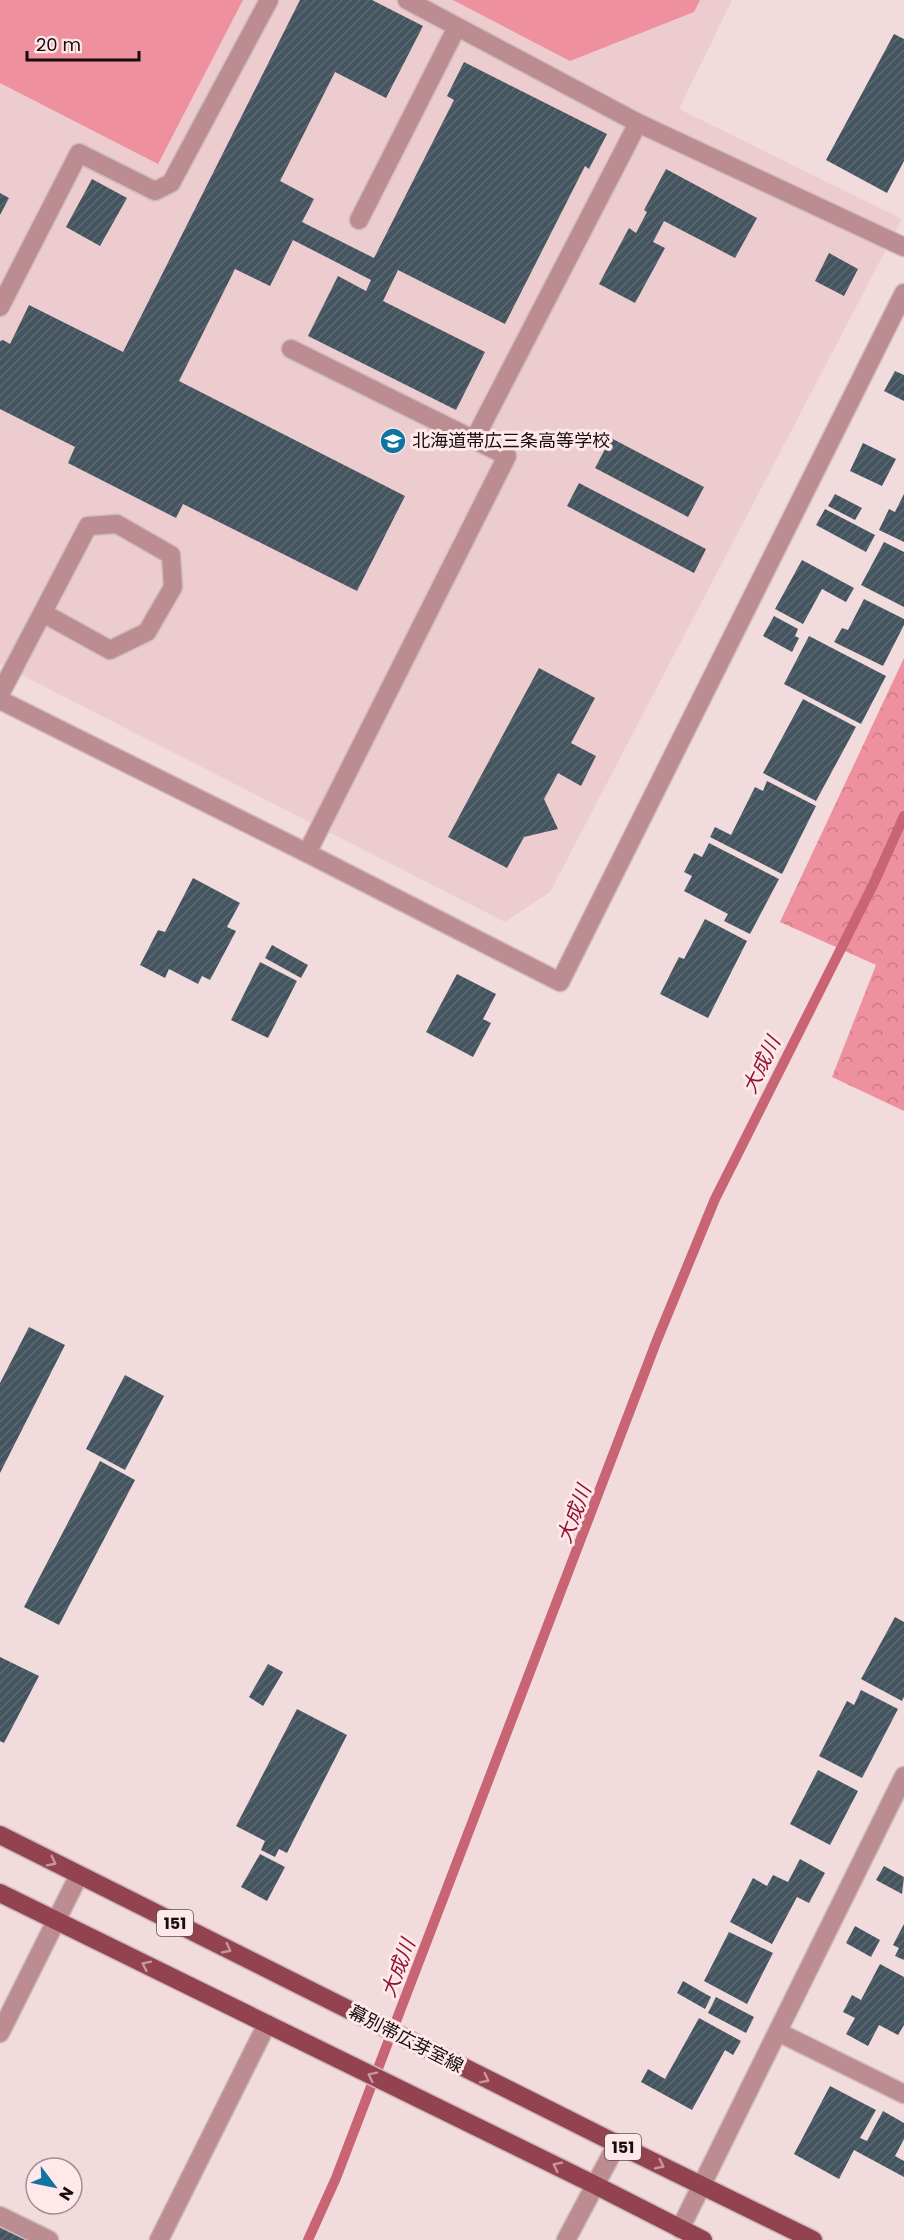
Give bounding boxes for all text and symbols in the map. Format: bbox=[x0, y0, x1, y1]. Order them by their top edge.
scale bar bbox=[27, 24, 140, 62]
text: 20 m bbox=[36, 32, 81, 57]
school or university icon: 北海道帯広三条高等学校 bbox=[378, 426, 408, 456]
place label: 北海道帯広三条高等学校 bbox=[412, 428, 610, 453]
water label: 大成川 bbox=[735, 1030, 788, 1098]
water label: 大成川 bbox=[550, 1479, 599, 1547]
one-way arrow bbox=[46, 1854, 57, 1866]
road number: 151 bbox=[157, 1910, 193, 1936]
water label: 大成川 bbox=[374, 1933, 423, 2001]
one-way arrow bbox=[220, 1942, 231, 1953]
one-way arrow bbox=[142, 1960, 153, 1972]
street label: 幕別帯広芽室線 bbox=[344, 1999, 468, 2078]
one-way arrow bbox=[368, 2071, 379, 2083]
one-way arrow bbox=[479, 2071, 490, 2083]
road number: 151 bbox=[605, 2134, 641, 2160]
north arrow bbox=[24, 2156, 84, 2216]
one-way arrow bbox=[653, 2158, 664, 2170]
one-way arrow bbox=[552, 2162, 563, 2174]
text: N bbox=[53, 2182, 79, 2205]

